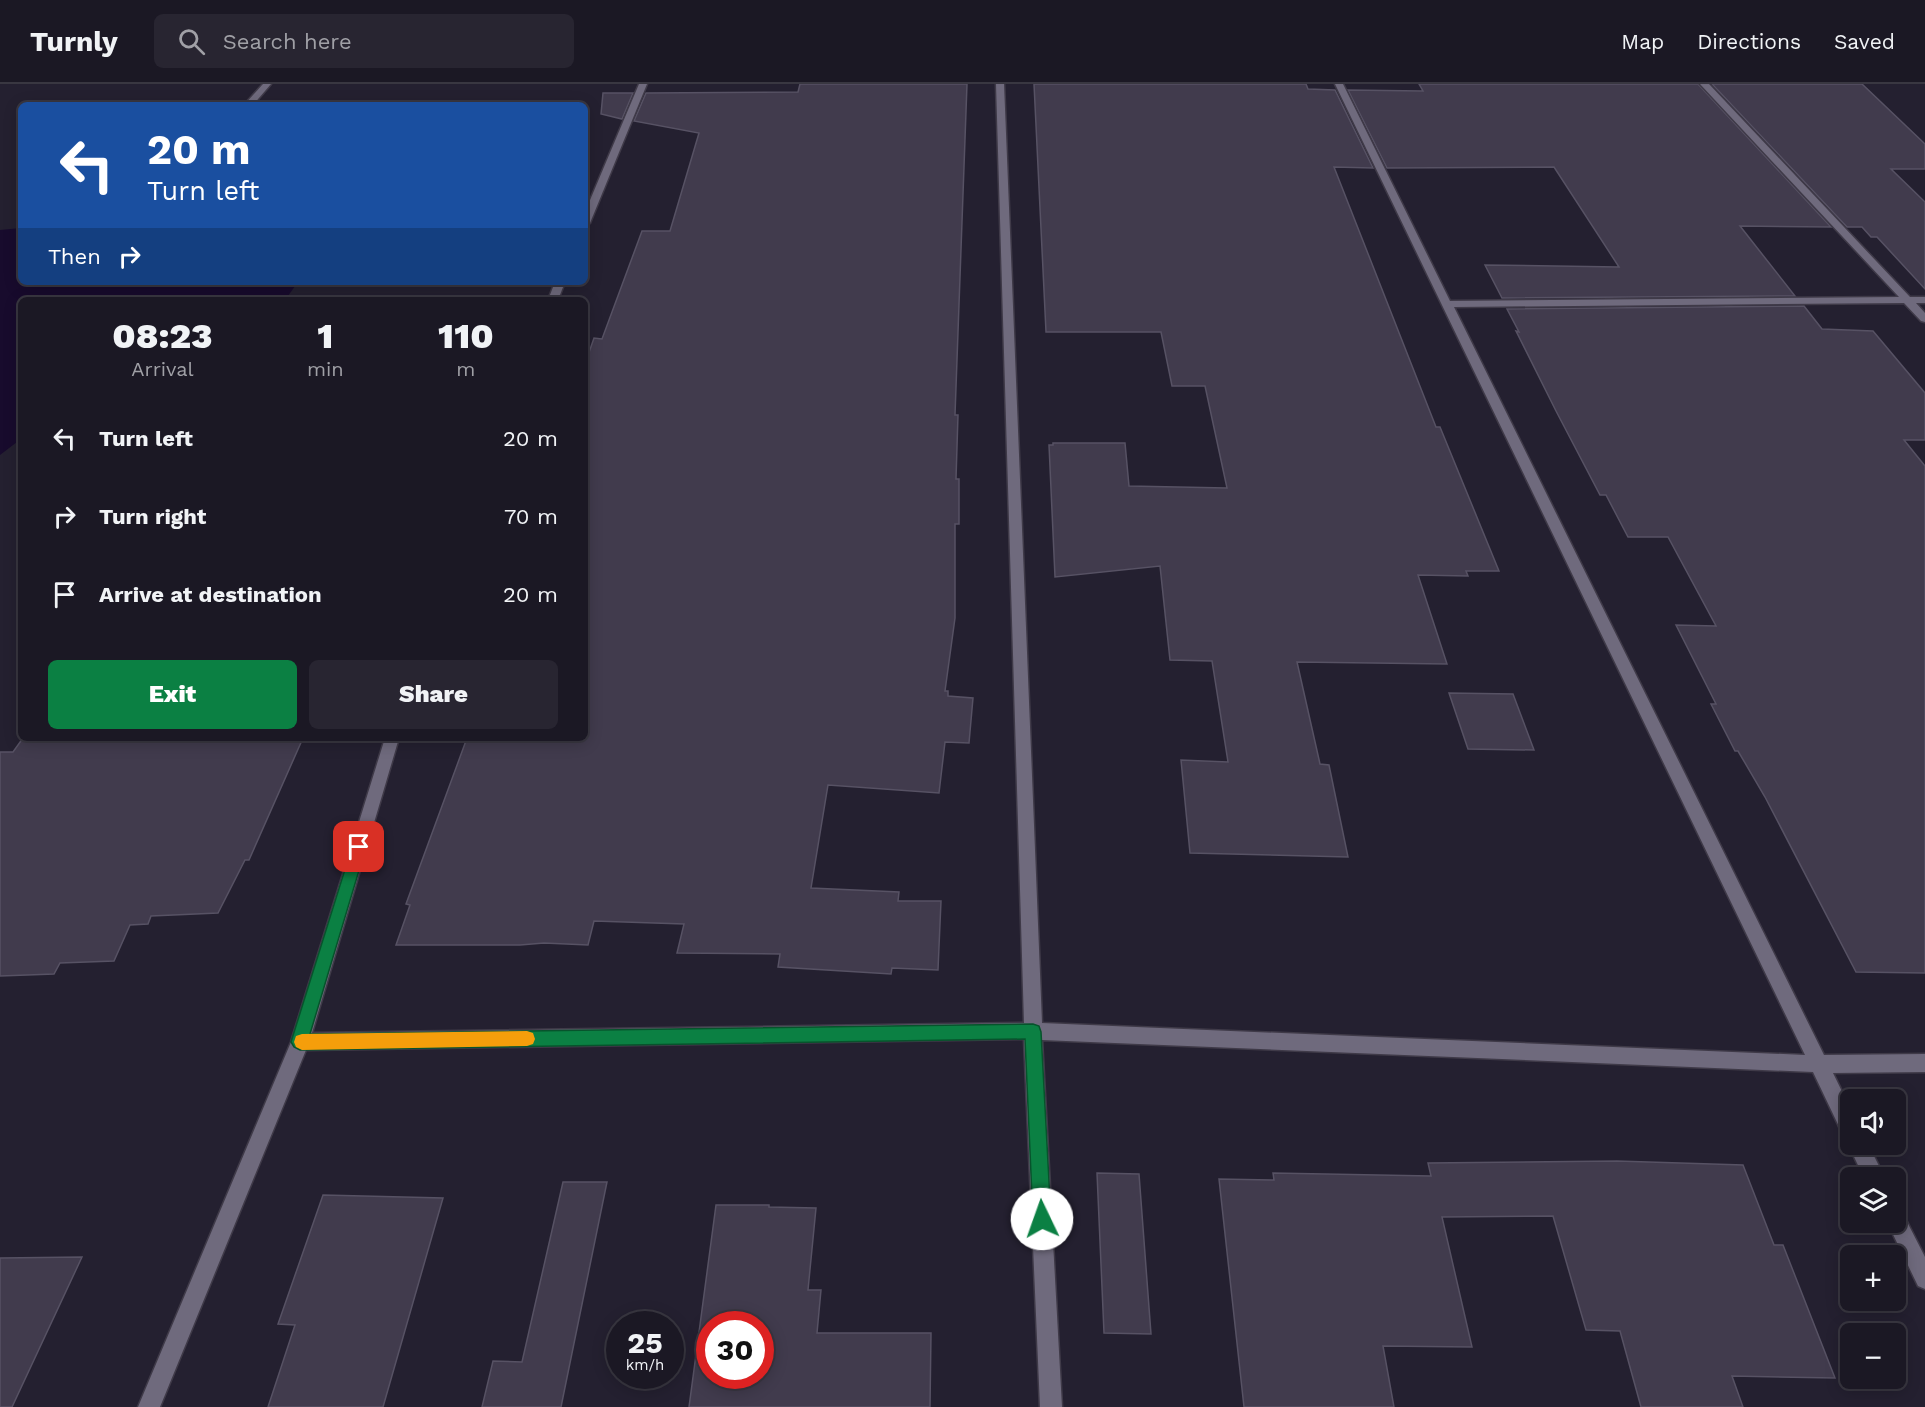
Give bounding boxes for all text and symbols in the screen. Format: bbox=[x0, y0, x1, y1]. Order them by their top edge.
search box bbox=[154, 14, 574, 68]
text: Turnly bbox=[30, 25, 118, 58]
icon: search bbox=[175, 25, 208, 58]
text: Search here bbox=[223, 29, 352, 54]
text: Map bbox=[1621, 29, 1664, 54]
text: Directions bbox=[1697, 29, 1801, 54]
text: Saved bbox=[1834, 29, 1895, 54]
text: 20 m bbox=[147, 125, 251, 174]
icon: left bbox=[48, 126, 126, 204]
text: Turn left bbox=[147, 175, 259, 207]
icon: right bbox=[113, 240, 146, 273]
text: Then bbox=[48, 244, 101, 269]
text: 08:23 bbox=[112, 315, 213, 357]
text: 1 bbox=[317, 315, 333, 357]
text: 110 bbox=[438, 315, 494, 357]
text: Arrival bbox=[131, 357, 194, 381]
text: min bbox=[307, 357, 344, 381]
text: m bbox=[456, 357, 475, 381]
icon: left bbox=[48, 422, 81, 455]
text: Turn left bbox=[99, 426, 193, 451]
text: 20 m bbox=[503, 426, 558, 451]
icon: right bbox=[48, 500, 81, 533]
text: Turn right bbox=[99, 504, 206, 529]
text: 70 m bbox=[504, 504, 558, 529]
icon: arrive bbox=[48, 578, 81, 611]
text: Arrive at destination bbox=[99, 582, 322, 607]
text: 20 m bbox=[503, 582, 558, 607]
button: Exit bbox=[48, 660, 297, 729]
button: Share bbox=[309, 660, 558, 729]
pin bbox=[333, 821, 384, 872]
icon: arrive bbox=[342, 830, 375, 863]
map controls bbox=[1840, 1089, 1906, 1389]
button: sound bbox=[1840, 1089, 1906, 1155]
button: layers bbox=[1840, 1167, 1906, 1233]
position arrow bbox=[1010, 1187, 1074, 1251]
button: + bbox=[1840, 1245, 1906, 1311]
speed limit sign: 30 bbox=[696, 1311, 774, 1389]
button: − bbox=[1840, 1323, 1906, 1389]
text: 25 bbox=[627, 1325, 663, 1360]
text: km/h bbox=[626, 1356, 664, 1374]

